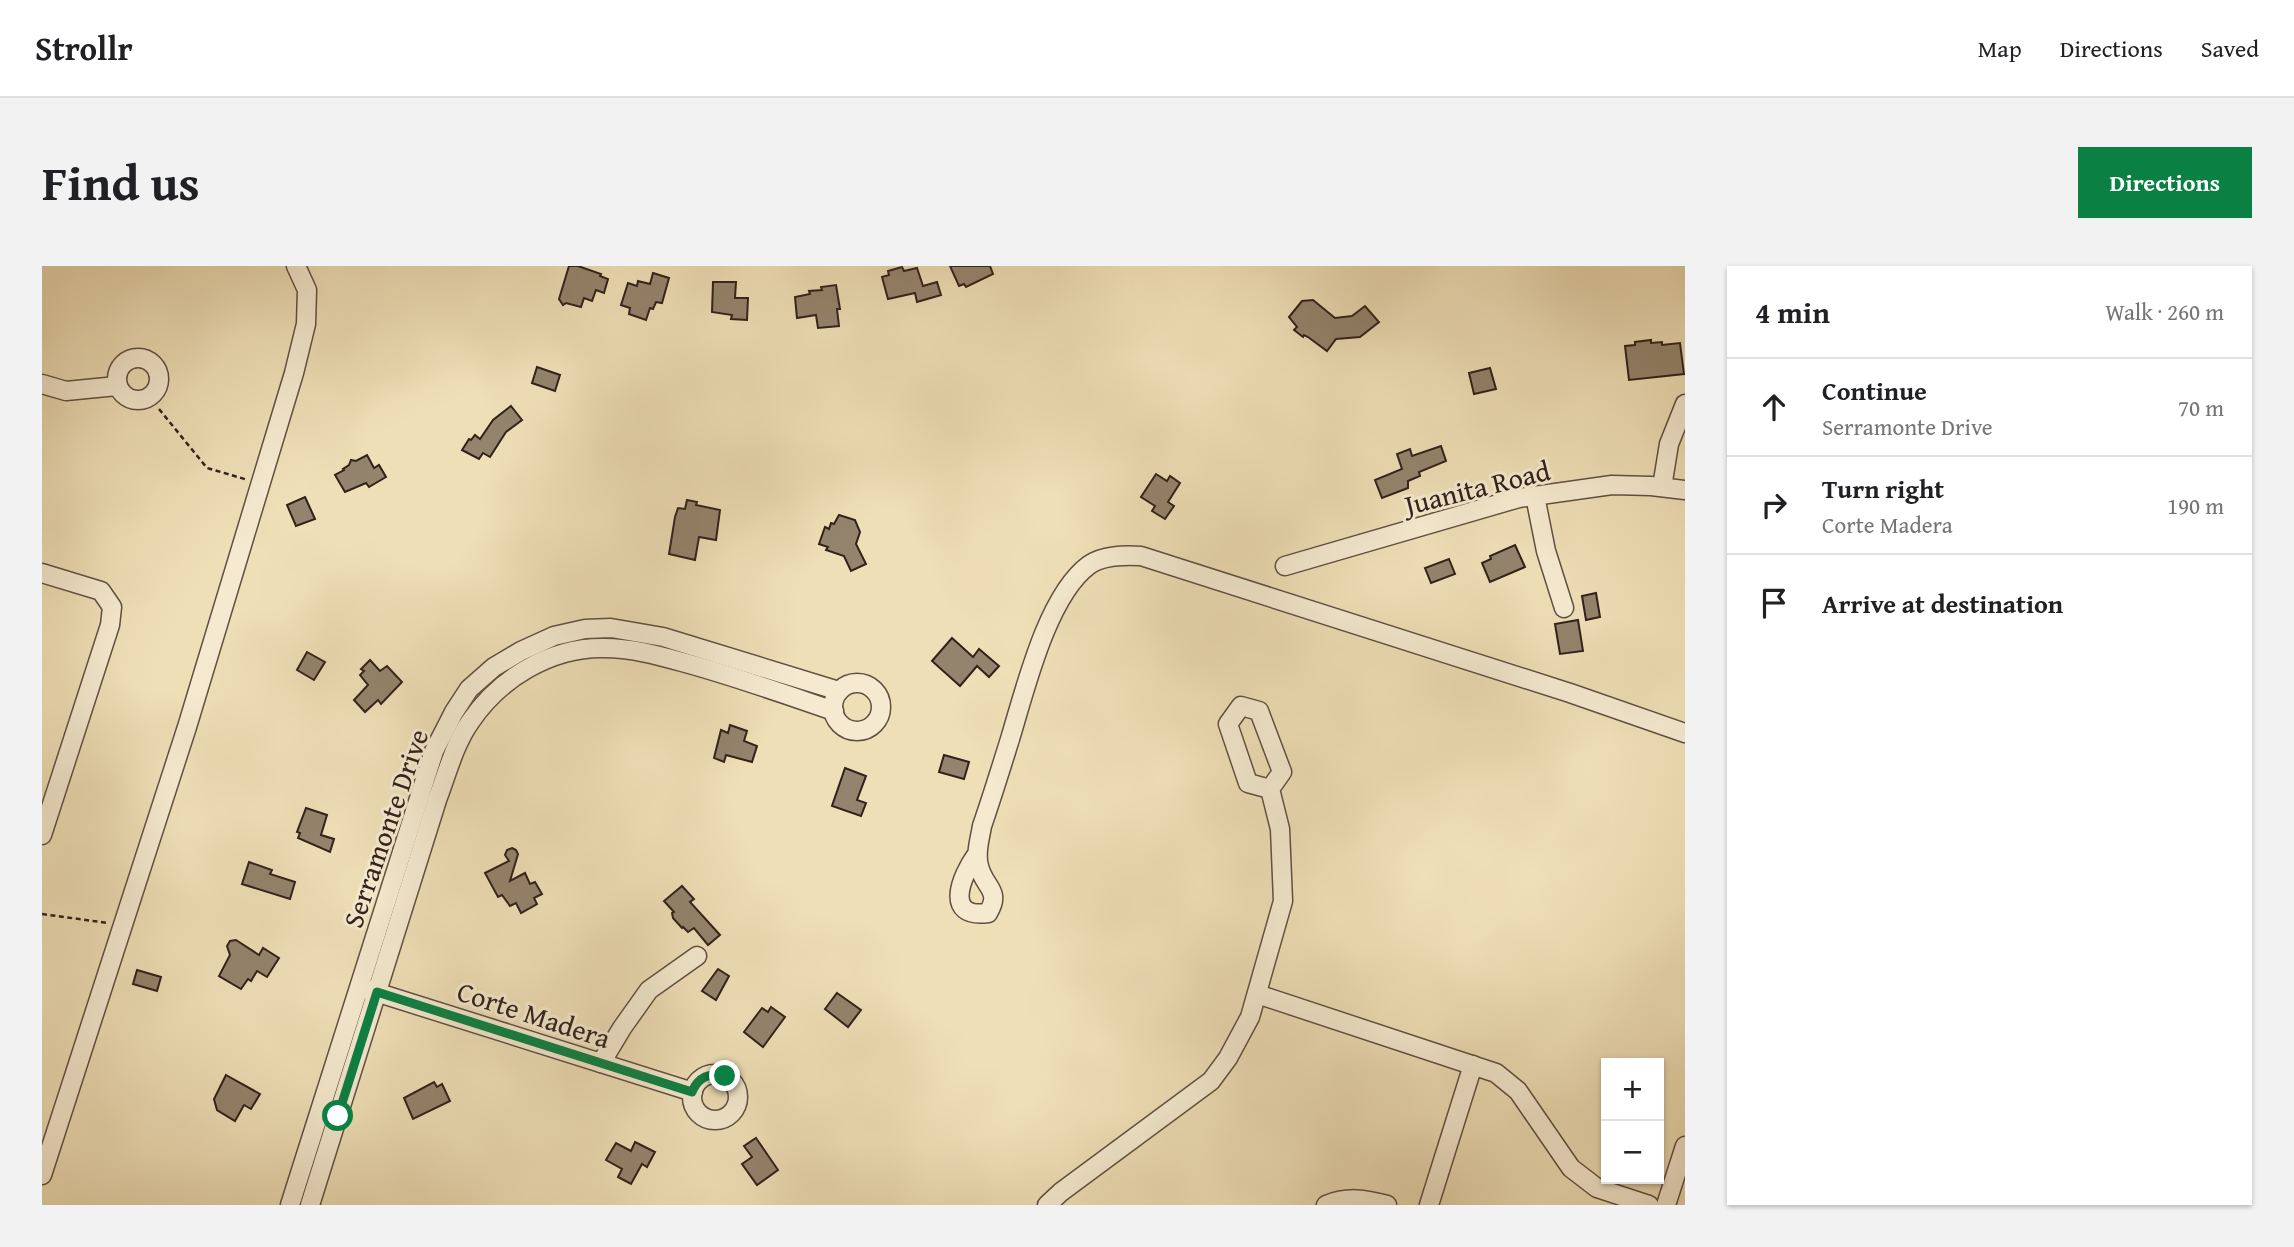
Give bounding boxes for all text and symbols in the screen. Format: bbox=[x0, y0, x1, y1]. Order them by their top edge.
text: Strollr bbox=[35, 24, 133, 72]
text: Map bbox=[1978, 31, 2022, 66]
text: Directions bbox=[2060, 31, 2163, 66]
text: Saved bbox=[2201, 31, 2259, 66]
text: Find us bbox=[42, 146, 200, 218]
button: Directions bbox=[2078, 147, 2252, 218]
text: 4 min bbox=[1755, 290, 1830, 334]
text: Walk · 260 m bbox=[2105, 295, 2224, 328]
text: Continue bbox=[1822, 371, 1927, 410]
icon: ahead bbox=[1755, 388, 1793, 426]
text: 70 m bbox=[2178, 391, 2224, 424]
text: Serramonte Drive bbox=[1822, 410, 1993, 443]
street label: Juanita Road bbox=[1397, 449, 1554, 526]
text: Turn right bbox=[1822, 469, 1944, 508]
icon: right bbox=[1755, 486, 1793, 524]
text: 190 m bbox=[2167, 489, 2224, 522]
text: Corte Madera bbox=[1822, 508, 1953, 541]
icon: arrive bbox=[1755, 584, 1793, 622]
text: Arrive at destination bbox=[1822, 584, 2063, 623]
street label: Serramonte Drive bbox=[332, 723, 438, 933]
street label: Corte Madera bbox=[452, 970, 617, 1058]
map controls bbox=[1601, 1058, 1664, 1184]
button: + bbox=[1601, 1058, 1664, 1121]
route end bbox=[709, 1060, 740, 1091]
route start bbox=[322, 1100, 353, 1131]
button: − bbox=[1601, 1121, 1664, 1184]

